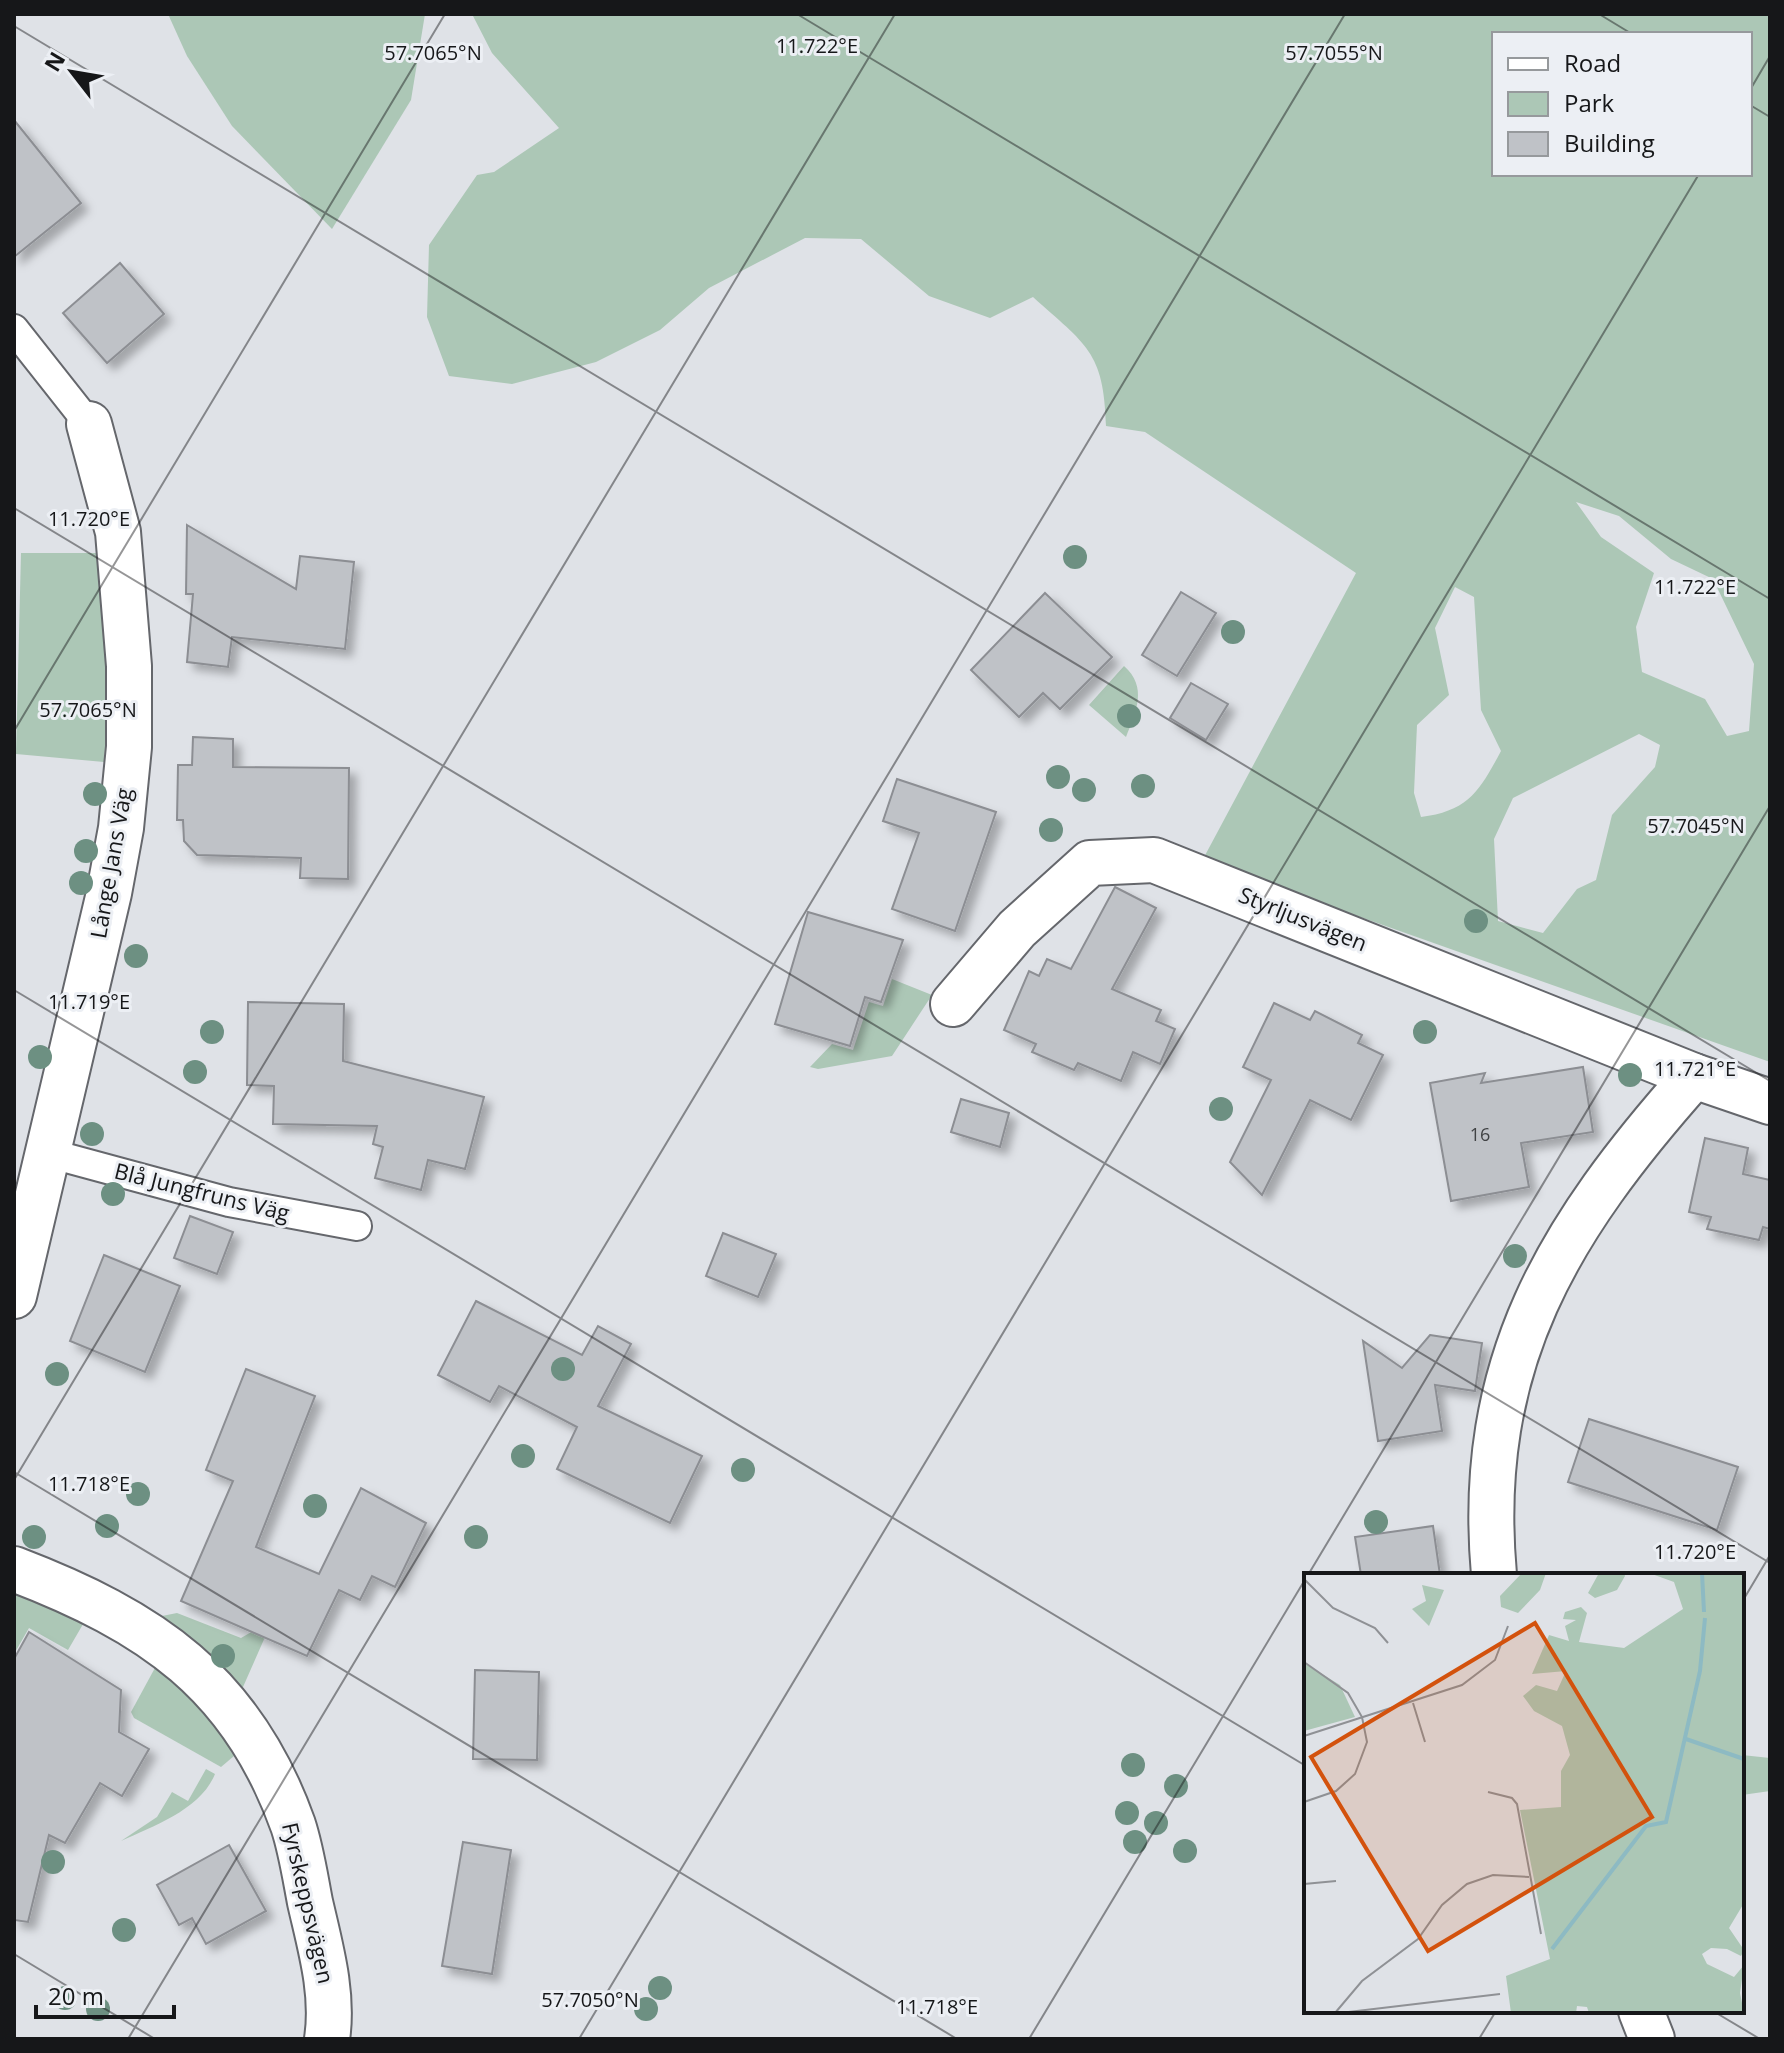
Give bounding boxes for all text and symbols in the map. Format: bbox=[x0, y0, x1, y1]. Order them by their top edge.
north arrow bbox=[32, 32, 112, 112]
text: 11.722°E bbox=[776, 32, 858, 59]
legend bbox=[1492, 32, 1752, 176]
text: 57.7065°N bbox=[384, 39, 482, 66]
text: 57.7055°N bbox=[1285, 39, 1383, 66]
text: N bbox=[37, 46, 71, 77]
text: Road bbox=[1564, 46, 1621, 79]
text: Park bbox=[1564, 86, 1615, 119]
text: Building bbox=[1564, 126, 1655, 159]
text: 11.720°E bbox=[48, 505, 130, 532]
text: 11.722°E bbox=[1654, 573, 1736, 600]
text: 57.7065°N bbox=[39, 696, 137, 723]
street label: Långe Jans Väg bbox=[82, 785, 138, 940]
text: 57.7045°N bbox=[1647, 812, 1745, 839]
street label: Styrljusvägen bbox=[1235, 879, 1372, 957]
text: 11.719°E bbox=[48, 988, 130, 1015]
text: 11.721°E bbox=[1654, 1055, 1736, 1082]
house number: 16 bbox=[1470, 1122, 1490, 1146]
street label: Blå Jungfruns Väg bbox=[112, 1155, 293, 1227]
text: 11.718°E bbox=[48, 1470, 130, 1497]
text: 11.720°E bbox=[1654, 1538, 1736, 1565]
inset map bbox=[1304, 1573, 1744, 2013]
street label: Fyrskeppsvägen bbox=[276, 1819, 342, 1986]
scale bar bbox=[36, 1969, 174, 2019]
text: 20 m bbox=[48, 1979, 104, 2012]
text: 57.7050°N bbox=[541, 1986, 639, 2013]
text: 11.718°E bbox=[896, 1993, 978, 2020]

